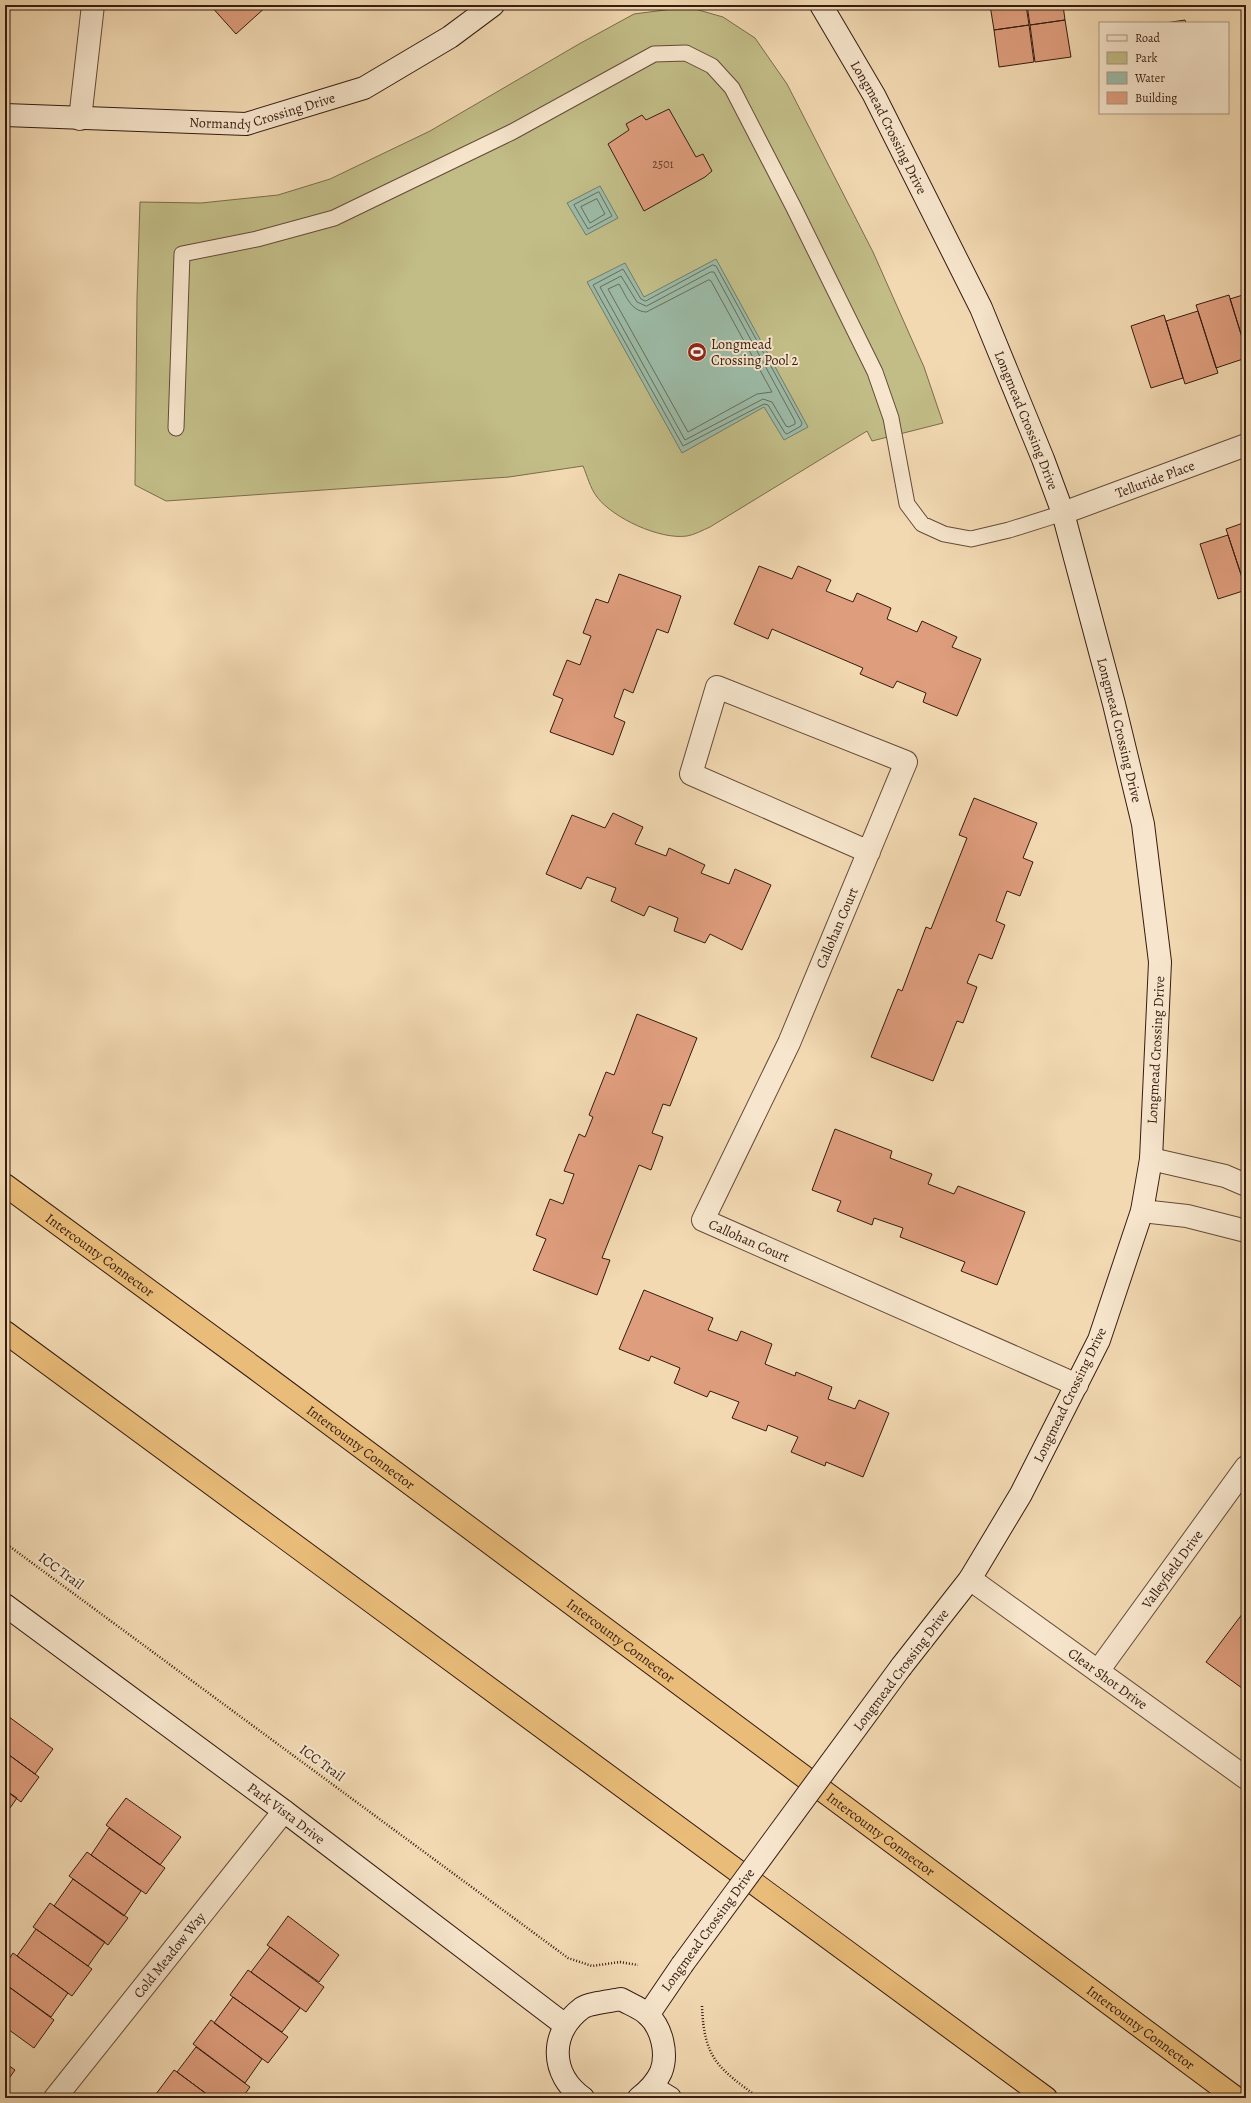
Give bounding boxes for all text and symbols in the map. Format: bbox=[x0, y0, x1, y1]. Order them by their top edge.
legend bbox=[1099, 22, 1229, 114]
text: Road bbox=[1135, 30, 1161, 46]
text: Park bbox=[1135, 50, 1158, 66]
street label: Longmead Crossing Drive bbox=[846, 57, 932, 197]
text: Water bbox=[1134, 70, 1165, 86]
street label: Normandy Crossing Drive bbox=[189, 88, 337, 134]
text: Building bbox=[1135, 90, 1177, 106]
house number: 2501 bbox=[652, 156, 674, 172]
place label: Longmead Crossing Pool 2 bbox=[711, 335, 799, 370]
sports icon: Longmead Crossing Pool 2 bbox=[686, 341, 708, 363]
street label: Longmead Crossing Drive bbox=[990, 348, 1063, 492]
street label: Telluride Place bbox=[1113, 455, 1197, 502]
street label: Longmead Crossing Drive bbox=[1093, 656, 1147, 804]
street label: Callohan Court bbox=[811, 884, 863, 972]
street label: Longmead Crossing Drive bbox=[1143, 975, 1169, 1125]
street label: Intercounty Connector bbox=[42, 1209, 159, 1301]
street label: Callohan Court bbox=[706, 1214, 793, 1267]
street label: Longmead Crossing Drive bbox=[1029, 1324, 1111, 1466]
street label: Intercounty Connector bbox=[303, 1401, 419, 1494]
street label: Valleyfield Drive bbox=[1136, 1526, 1207, 1613]
street label: ICC Trail bbox=[35, 1548, 88, 1594]
street label: Intercounty Connector bbox=[563, 1594, 679, 1687]
street label: Longmead Crossing Drive bbox=[849, 1605, 953, 1735]
street label: Clear Shot Drive bbox=[1064, 1643, 1151, 1714]
street label: ICC Trail bbox=[296, 1740, 349, 1786]
street label: Park Vista Drive bbox=[244, 1778, 329, 1848]
street label: Intercounty Connector bbox=[823, 1787, 939, 1881]
street label: Longmead Crossing Drive bbox=[657, 1864, 759, 1996]
street label: Cold Meadow Way bbox=[129, 1907, 210, 2002]
street label: Intercounty Connector bbox=[1083, 1981, 1199, 2074]

